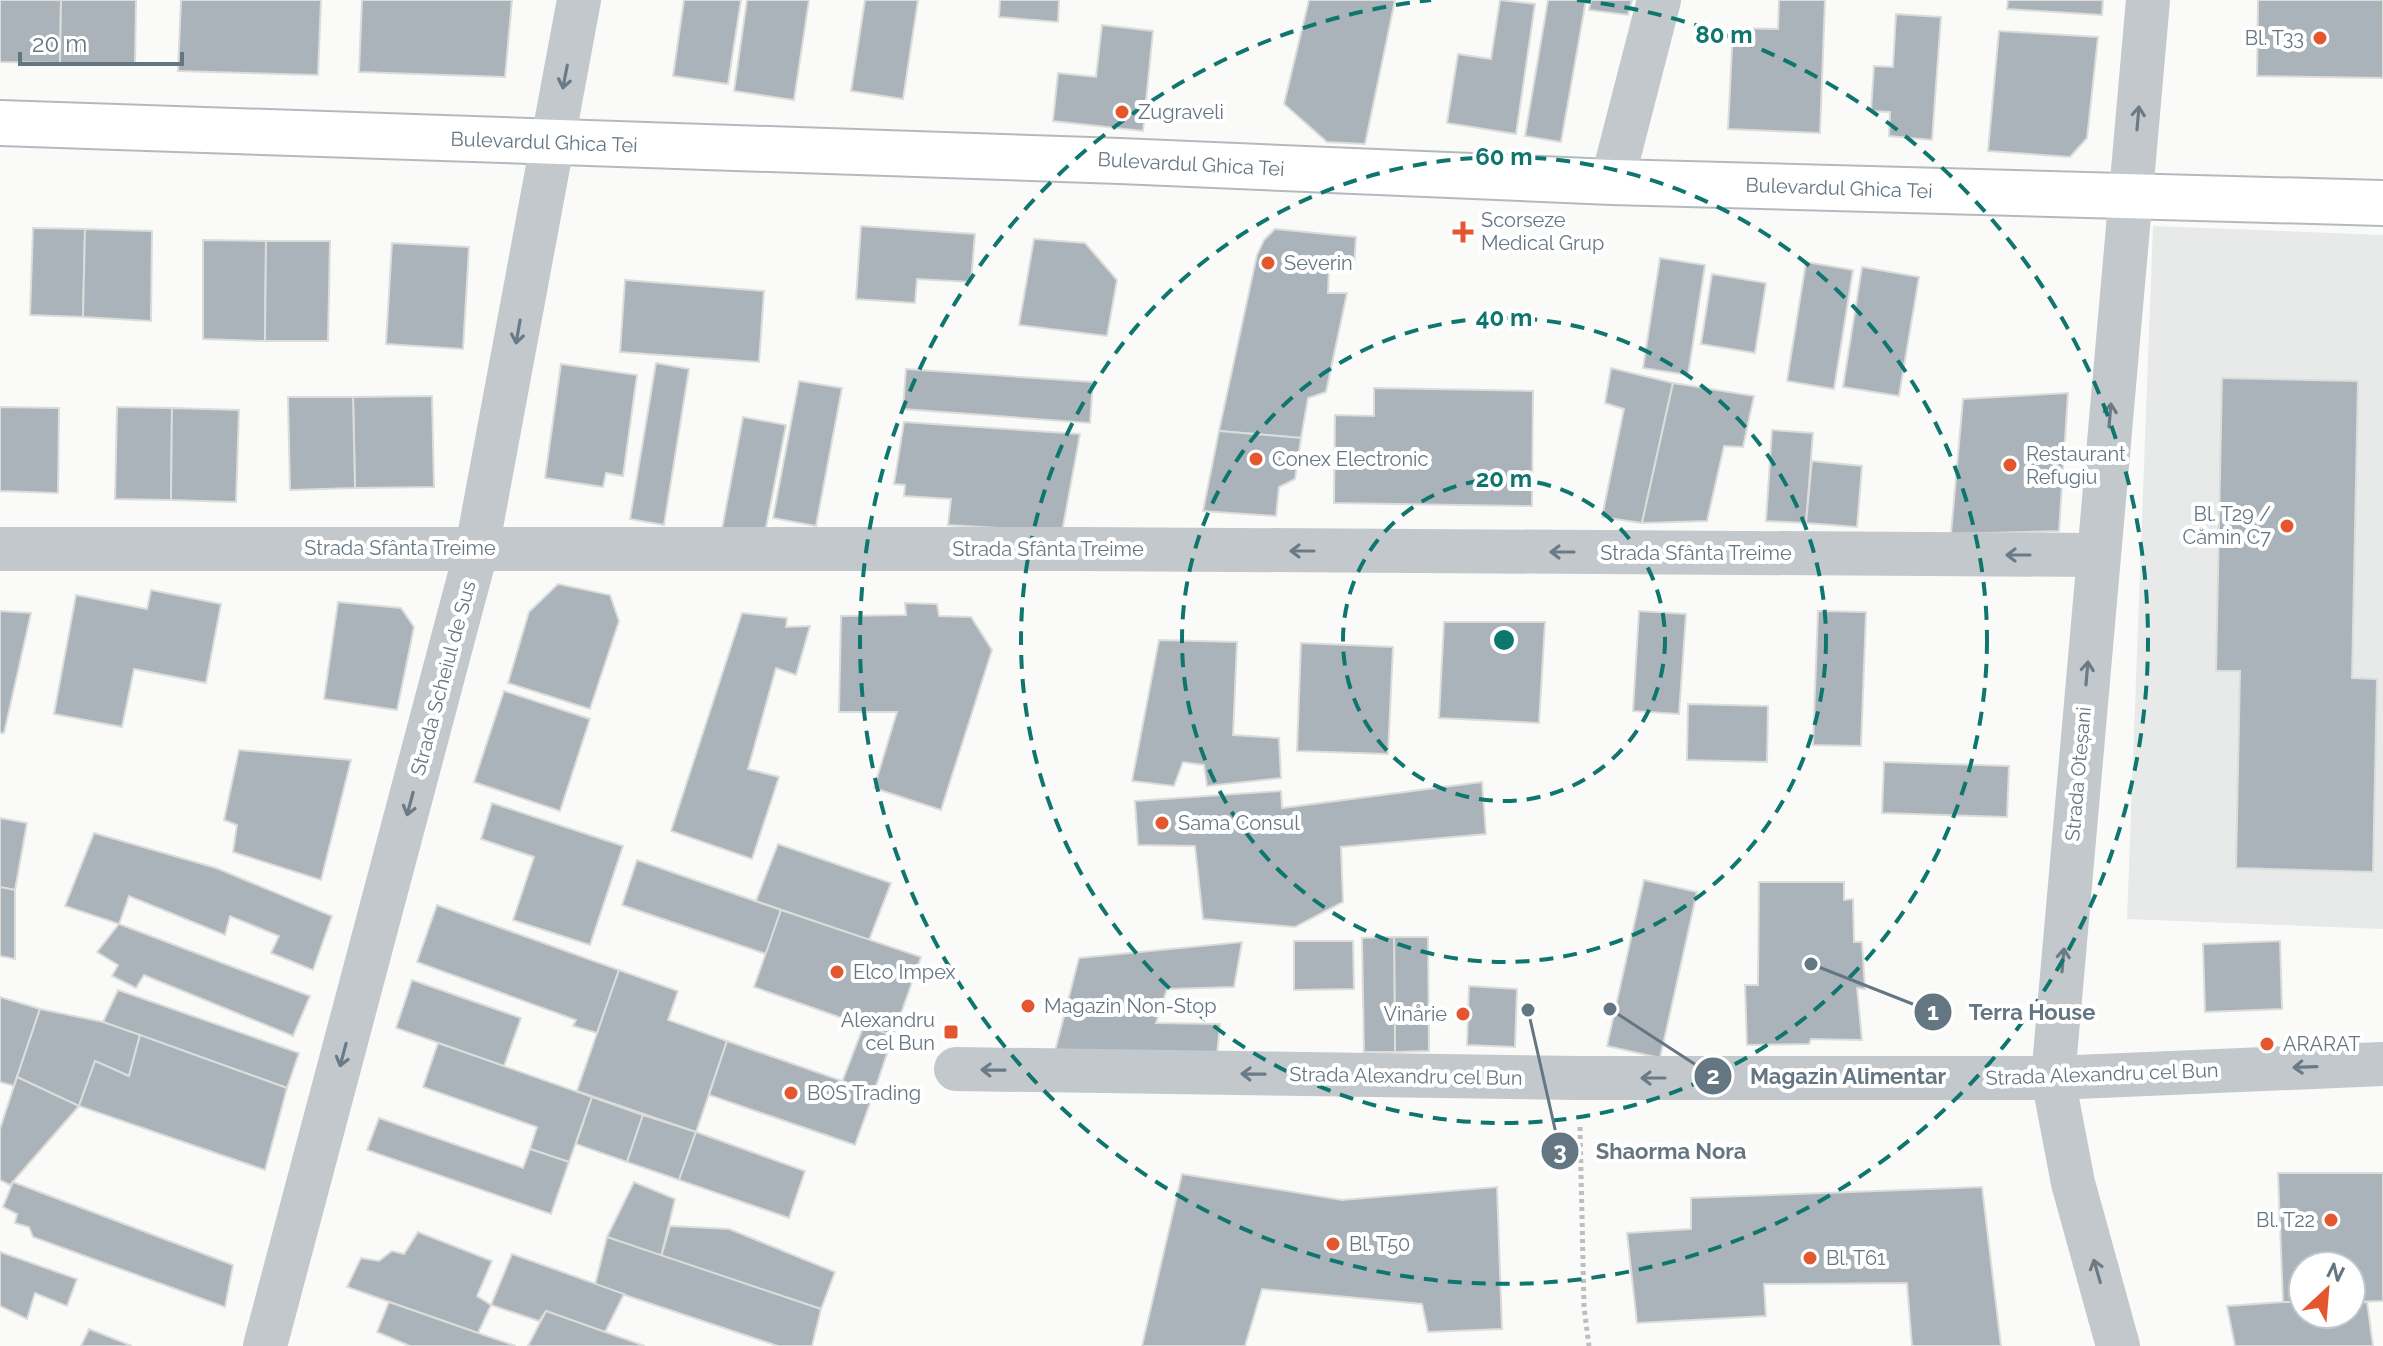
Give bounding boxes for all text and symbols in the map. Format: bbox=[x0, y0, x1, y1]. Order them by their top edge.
scale bar bbox=[20, 16, 182, 66]
text: 80 m bbox=[1695, 20, 1753, 49]
place label: Bl. T33 bbox=[2245, 26, 2304, 50]
text: 20 m bbox=[32, 29, 87, 58]
marker: Bl. T33 bbox=[2311, 29, 2329, 47]
one-way arrow bbox=[557, 63, 572, 89]
place label: Zugraveli bbox=[1138, 100, 1224, 124]
marker: Zugraveli bbox=[1113, 103, 1131, 121]
one-way arrow bbox=[2130, 105, 2145, 132]
street label: Bulevardul Ghica Tei bbox=[450, 127, 638, 157]
text: 60 m bbox=[1475, 142, 1533, 171]
street label: Bulevardul Ghica Tei bbox=[1097, 147, 1285, 181]
street label: Bulevardul Ghica Tei bbox=[1745, 173, 1933, 203]
place label: Scorseze Medical Grup bbox=[1481, 208, 1604, 255]
marker: Scorseze Medical Grup bbox=[1452, 221, 1474, 243]
place label: Severin bbox=[1284, 251, 1353, 275]
marker: Severin bbox=[1259, 254, 1277, 272]
text: 40 m bbox=[1476, 303, 1532, 332]
one-way arrow bbox=[510, 319, 525, 345]
one-way arrow bbox=[2102, 402, 2117, 428]
place label: Restaurant Refugiu bbox=[2026, 442, 2126, 489]
place label: Conex Electronic bbox=[1272, 447, 1428, 471]
marker: Conex Electronic bbox=[1247, 450, 1265, 468]
marker: Restaurant Refugiu bbox=[2001, 456, 2019, 474]
text: 20 m bbox=[1476, 464, 1532, 493]
place label: Bl. T29 / Cămin C7 bbox=[2182, 502, 2271, 549]
marker: Bl. T29 / Cămin C7 bbox=[2278, 517, 2296, 535]
street label: Strada Sfânta Treime bbox=[304, 536, 496, 560]
street label: Strada Sfânta Treime bbox=[952, 537, 1144, 561]
street label: Strada Sfânta Treime bbox=[1600, 541, 1792, 565]
one-way arrow bbox=[1289, 543, 1316, 559]
one-way arrow bbox=[1549, 544, 1576, 560]
one-way arrow bbox=[2005, 547, 2032, 563]
street label: Strada Scheiul de Sus bbox=[405, 578, 481, 778]
centre of rings bbox=[1490, 626, 1518, 654]
one-way arrow bbox=[2079, 661, 2094, 687]
street label: Strada Oteșani bbox=[2060, 706, 2096, 842]
one-way arrow bbox=[401, 790, 416, 816]
place label: Sama Consul bbox=[1178, 811, 1300, 835]
marker: Sama Consul bbox=[1153, 814, 1171, 832]
one-way arrow bbox=[2055, 948, 2070, 974]
place label: Elco Impex bbox=[853, 960, 956, 984]
marker: Elco Impex bbox=[828, 963, 846, 981]
callout: Terra House bbox=[1913, 989, 2112, 1035]
place label: Magazin Non-Stop bbox=[1044, 994, 1217, 1018]
marker: Magazin Non-Stop bbox=[1019, 997, 1037, 1015]
text: 1 bbox=[1927, 997, 1939, 1026]
text: Terra House bbox=[1969, 999, 2095, 1025]
place label: Vinărie bbox=[1383, 1002, 1447, 1026]
marker: Vinărie bbox=[1454, 1005, 1472, 1023]
place label: Alexandru cel Bun bbox=[841, 1008, 935, 1055]
marker: Alexandru cel Bun bbox=[942, 1023, 960, 1041]
place label: ARARAT bbox=[2283, 1032, 2360, 1056]
marker: ARARAT bbox=[2258, 1035, 2276, 1053]
one-way arrow bbox=[334, 1041, 349, 1067]
callout: Magazin Alimentar bbox=[1693, 1053, 1962, 1099]
street label: Strada Alexandru cel Bun bbox=[1985, 1058, 2219, 1090]
one-way arrow bbox=[2292, 1060, 2319, 1075]
text: 2 bbox=[1706, 1061, 1720, 1090]
one-way arrow bbox=[980, 1062, 1007, 1078]
street label: Strada Alexandru cel Bun bbox=[1289, 1062, 1523, 1090]
text: Magazin Alimentar bbox=[1750, 1063, 1947, 1089]
one-way arrow bbox=[1240, 1066, 1267, 1081]
one-way arrow bbox=[1640, 1070, 1667, 1086]
place label: BOS Trading bbox=[807, 1081, 921, 1105]
marker: BOS Trading bbox=[782, 1084, 800, 1102]
callout: Shaorma Nora bbox=[1540, 1128, 1763, 1174]
text: 3 bbox=[1553, 1136, 1567, 1165]
text: Shaorma Nora bbox=[1596, 1138, 1746, 1164]
place label: Bl. T22 bbox=[2256, 1208, 2315, 1232]
marker: Bl. T22 bbox=[2322, 1211, 2340, 1229]
place label: Bl. T50 bbox=[1349, 1232, 1410, 1256]
marker: Bl. T50 bbox=[1324, 1235, 1342, 1253]
place label: Bl. T61 bbox=[1826, 1246, 1886, 1270]
marker: Bl. T61 bbox=[1801, 1249, 1819, 1267]
north arrow bbox=[2287, 1250, 2367, 1330]
text: N bbox=[2323, 1257, 2349, 1287]
one-way arrow bbox=[2089, 1258, 2104, 1284]

